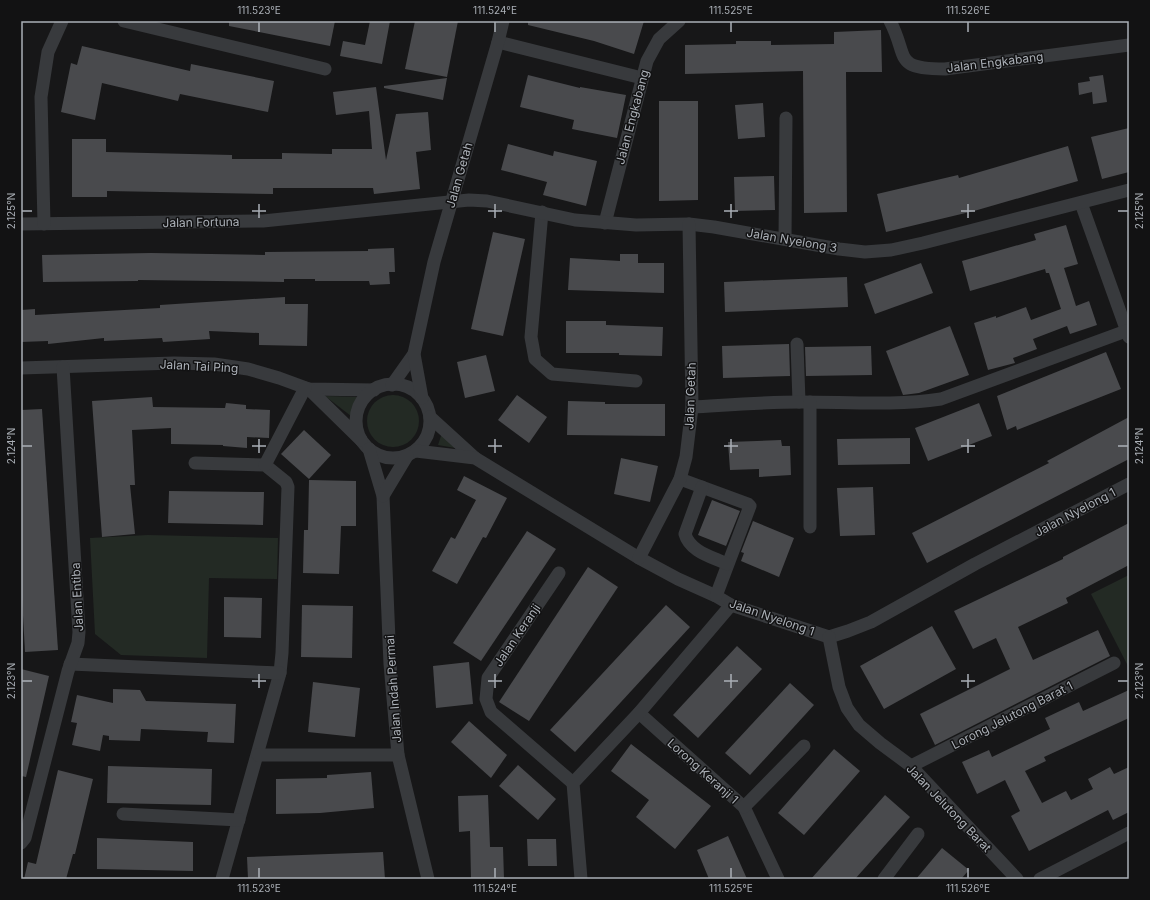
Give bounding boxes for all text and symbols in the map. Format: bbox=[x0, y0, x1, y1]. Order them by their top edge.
text: 111.523°E bbox=[237, 4, 281, 16]
text: 111.524°E bbox=[473, 4, 517, 16]
text: 111.525°E bbox=[709, 4, 753, 16]
text: 111.526°E bbox=[946, 4, 990, 16]
street label: Jalan Engkabang bbox=[946, 49, 1044, 75]
street label: Jalan Engkabang bbox=[612, 68, 652, 166]
street label: Jalan Getah bbox=[442, 141, 476, 209]
text: 2.125°N bbox=[5, 193, 17, 229]
text: 2.125°N bbox=[1133, 193, 1145, 229]
street label: Jalan Fortuna bbox=[162, 214, 240, 230]
street label: Jalan Nyelong 3 bbox=[746, 225, 838, 255]
street label: Jalan Tai Ping bbox=[159, 356, 239, 376]
street label: Jalan Getah bbox=[681, 362, 699, 430]
text: 2.124°N bbox=[5, 428, 17, 464]
text: 2.124°N bbox=[1133, 428, 1145, 464]
street label: Jalan Nyelong 1 bbox=[1032, 484, 1118, 540]
street label: Jalan Entiba bbox=[68, 562, 86, 632]
street label: Jalan Nyelong 1 bbox=[727, 595, 817, 639]
street label: Jalan Keranji bbox=[491, 601, 544, 669]
street label: Jalan Indah Permai bbox=[382, 635, 404, 743]
text: 2.123°N bbox=[5, 663, 17, 699]
text: 2.123°N bbox=[1133, 663, 1145, 699]
street label: Lorong Jelutong Barat 1 bbox=[949, 678, 1075, 752]
street label: Lorong Keranji 1 bbox=[664, 735, 742, 807]
street label: Jalan Jelutong Barat bbox=[903, 761, 995, 855]
text: 111.523°E bbox=[237, 882, 281, 894]
text: 111.524°E bbox=[473, 882, 517, 894]
text: 111.525°E bbox=[709, 882, 753, 894]
text: 111.526°E bbox=[946, 882, 990, 894]

